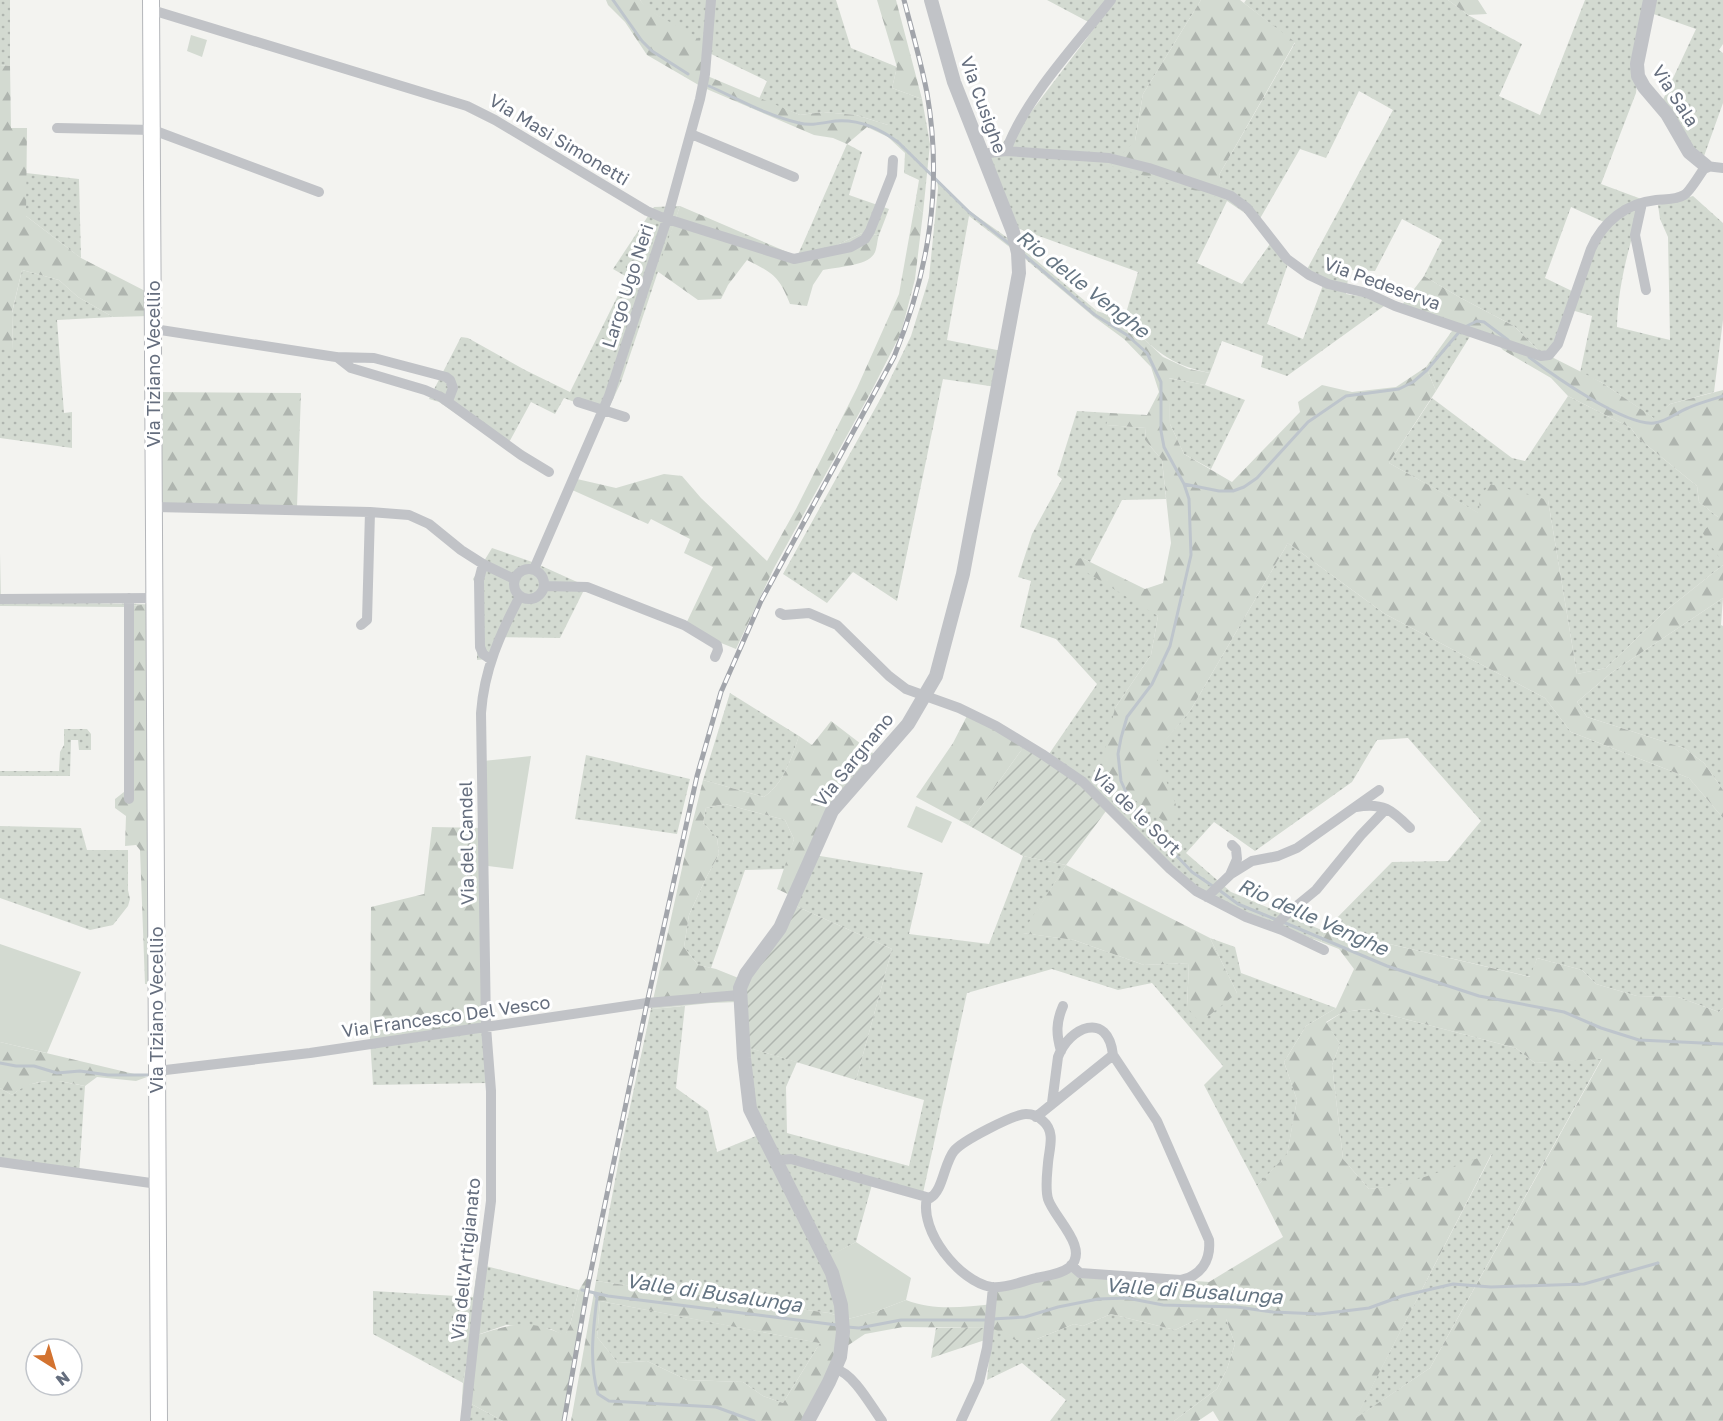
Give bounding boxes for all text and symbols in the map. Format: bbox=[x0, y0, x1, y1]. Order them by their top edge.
street label: Via Cusighe bbox=[956, 53, 1012, 156]
street label: Via Sala bbox=[1648, 60, 1704, 130]
street label: Via Masi Simonetti bbox=[485, 89, 634, 190]
street label: Largo Ugo Neri bbox=[597, 221, 657, 351]
water label: Rio delle Venghe bbox=[1012, 224, 1156, 344]
street label: Via Pedeserva bbox=[1321, 252, 1444, 314]
street label: Via Tiziano Vecellio bbox=[142, 281, 164, 447]
street label: Via Sargnano bbox=[809, 708, 898, 811]
street label: Via de le Sort bbox=[1088, 763, 1186, 859]
street label: Via del Candel bbox=[454, 781, 478, 905]
water label: Rio delle Venghe bbox=[1234, 872, 1393, 961]
street label: Via Tiziano Vecellio bbox=[145, 927, 167, 1093]
street label: Via Francesco Del Vesco bbox=[340, 990, 551, 1042]
street label: Via dell'Artigianato bbox=[446, 1177, 484, 1341]
water label: Valle di Busalunga bbox=[625, 1268, 804, 1317]
water label: Valle di Busalunga bbox=[1105, 1272, 1284, 1309]
north arrow bbox=[24, 1337, 84, 1397]
text: N bbox=[52, 1367, 74, 1391]

